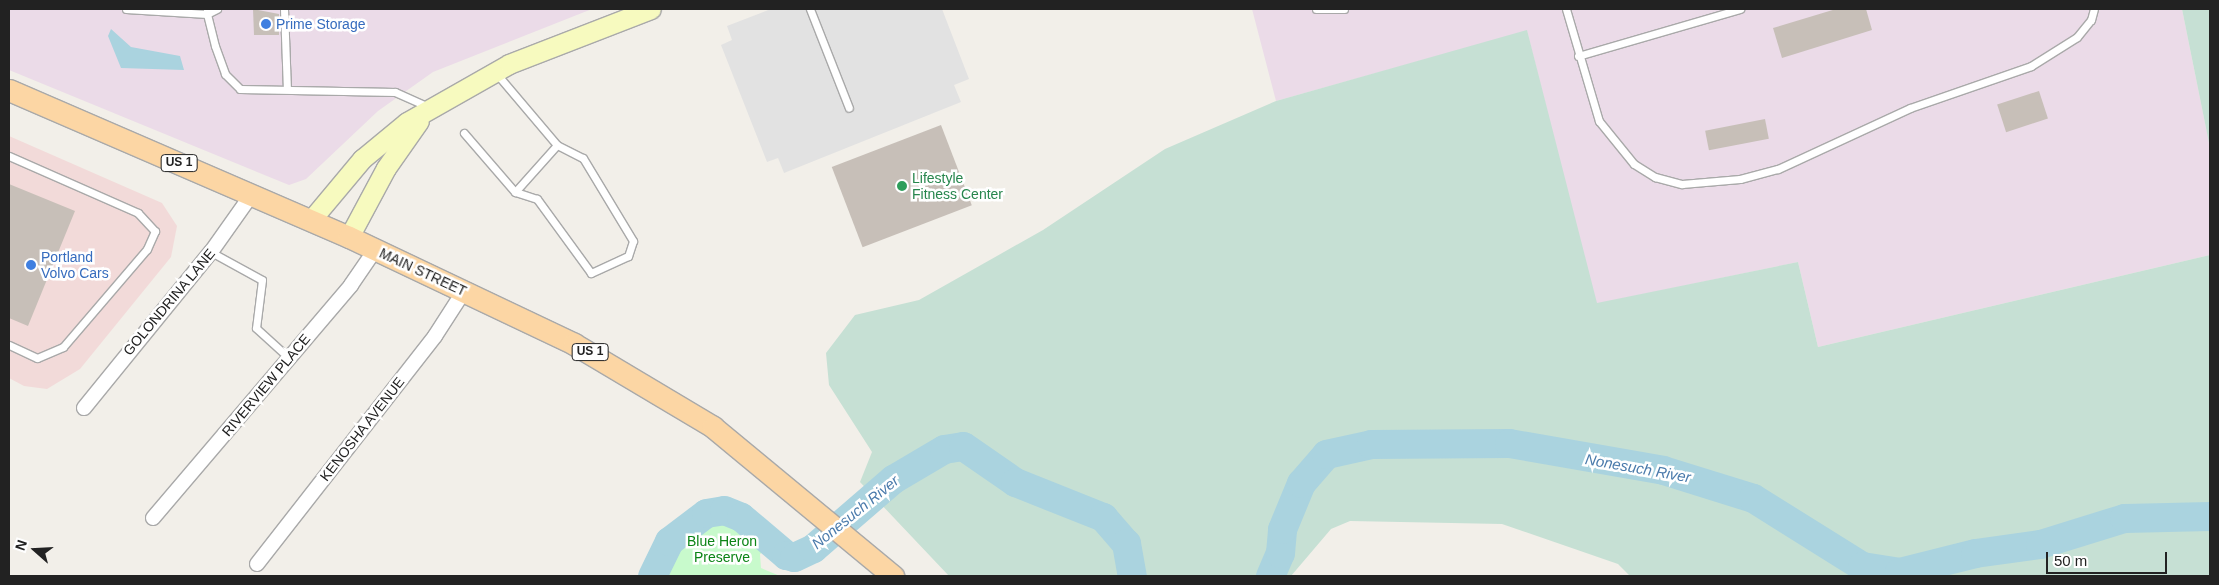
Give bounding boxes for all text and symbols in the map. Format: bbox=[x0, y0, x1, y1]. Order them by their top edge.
place label: Prime Storage bbox=[276, 16, 365, 32]
marker: Prime Storage bbox=[260, 18, 272, 30]
road number: US 1 bbox=[160, 154, 198, 172]
place label: Lifestyle Fitness Center bbox=[912, 170, 1003, 202]
marker: Lifestyle Fitness Center bbox=[896, 180, 908, 192]
street label: MAIN STREET bbox=[377, 244, 469, 300]
street label: GOLONDRINA LANE bbox=[119, 245, 219, 359]
place label: Portland Volvo Cars bbox=[41, 249, 109, 282]
marker: Portland Volvo Cars bbox=[25, 259, 37, 271]
street label: RIVERVIEW PLACE bbox=[218, 331, 314, 439]
road number: US 1 bbox=[571, 342, 609, 362]
street label: KENOSHA AVENUE bbox=[316, 373, 408, 485]
water label: Nonesuch River bbox=[1584, 450, 1692, 486]
water label: Nonesuch River bbox=[808, 471, 902, 553]
north arrow bbox=[10, 525, 60, 575]
park label: Blue Heron Preserve bbox=[687, 533, 757, 566]
text: N bbox=[12, 538, 30, 553]
scale bar bbox=[2049, 542, 2170, 574]
text: 50 m bbox=[2054, 552, 2087, 569]

